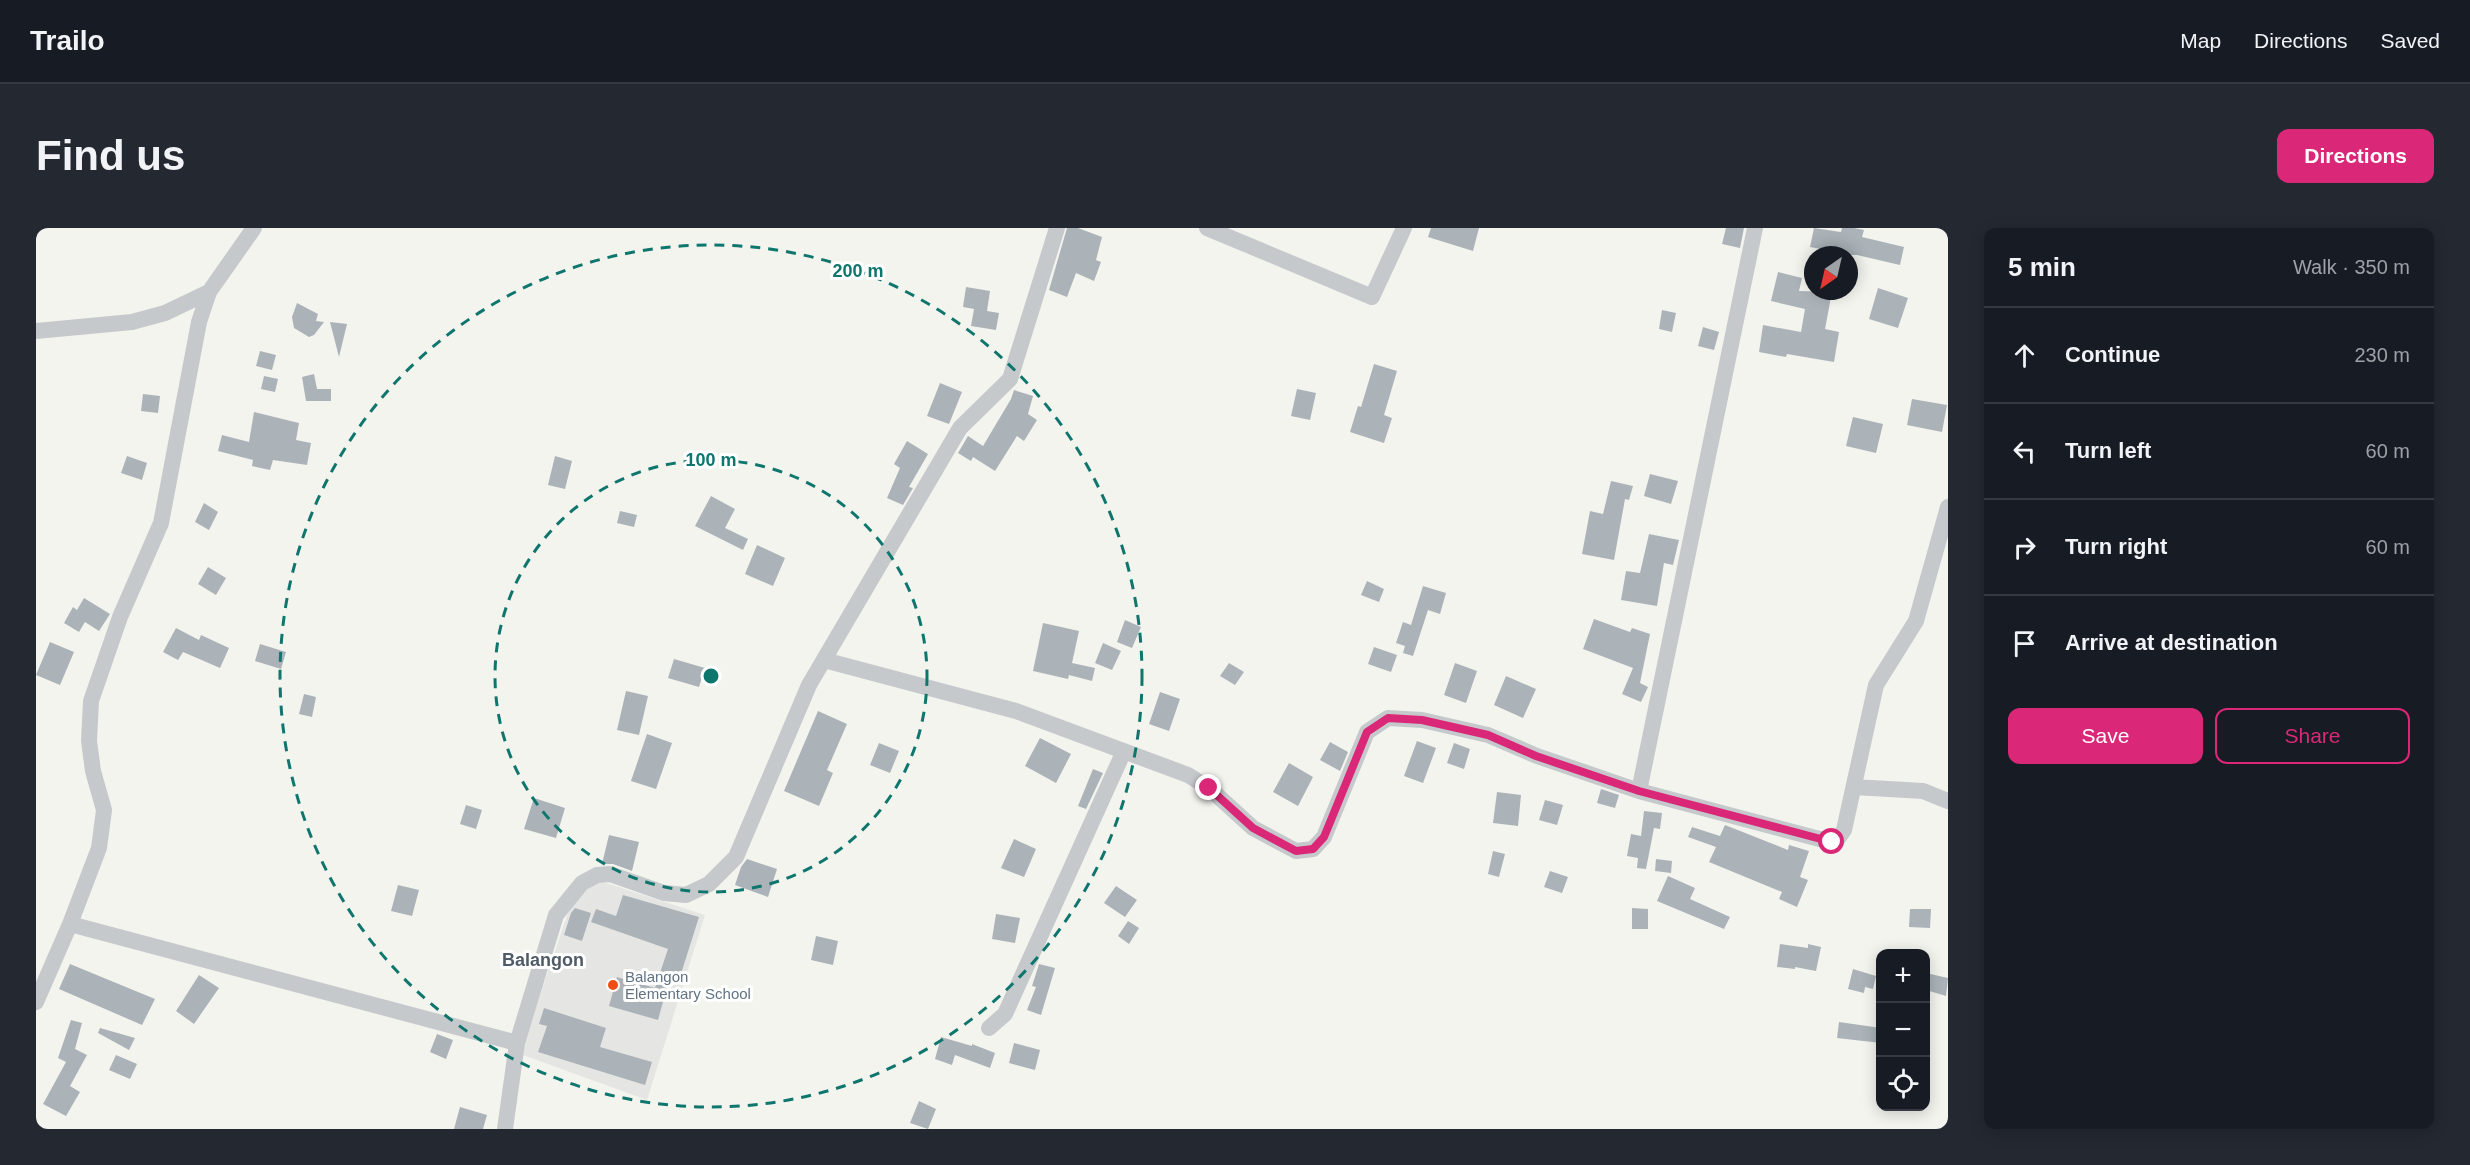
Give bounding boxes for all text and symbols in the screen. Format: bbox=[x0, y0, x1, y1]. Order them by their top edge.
text: Trailo bbox=[30, 25, 105, 56]
text: Map bbox=[2180, 29, 2221, 52]
text: Directions bbox=[2254, 29, 2347, 52]
text: Saved bbox=[2380, 29, 2440, 52]
button: Directions bbox=[2277, 129, 2434, 183]
text: Find us bbox=[36, 132, 185, 179]
north arrow bbox=[1804, 246, 1858, 300]
text: 5 min bbox=[2008, 252, 2076, 282]
text: Walk · 350 m bbox=[2293, 256, 2410, 278]
text: 200 m bbox=[832, 261, 884, 281]
icon: ahead bbox=[2008, 339, 2041, 372]
text: Continue bbox=[2065, 342, 2160, 367]
text: 230 m bbox=[2354, 344, 2410, 366]
icon: left bbox=[2008, 435, 2041, 468]
text: Turn left bbox=[2065, 438, 2151, 463]
text: 60 m bbox=[2366, 440, 2410, 462]
text: 100 m bbox=[685, 450, 737, 470]
icon: right bbox=[2008, 531, 2041, 564]
text: Turn right bbox=[2065, 534, 2167, 559]
text: 60 m bbox=[2366, 536, 2410, 558]
icon: arrive bbox=[2008, 627, 2041, 660]
text: Arrive at destination bbox=[2065, 630, 2278, 655]
centre of rings bbox=[701, 666, 721, 686]
button: Save bbox=[2008, 708, 2203, 764]
button: Share bbox=[2215, 708, 2410, 764]
route end bbox=[1195, 774, 1221, 800]
route start bbox=[1818, 828, 1844, 854]
map controls bbox=[1876, 949, 1930, 1111]
button: + bbox=[1876, 949, 1930, 1003]
district label: Balangon bbox=[502, 950, 584, 970]
place label: Balangon Elementary School bbox=[625, 968, 751, 1002]
marker: Balangon Elementary School bbox=[606, 978, 620, 992]
button: − bbox=[1876, 1003, 1930, 1057]
button: locate bbox=[1876, 1057, 1930, 1111]

